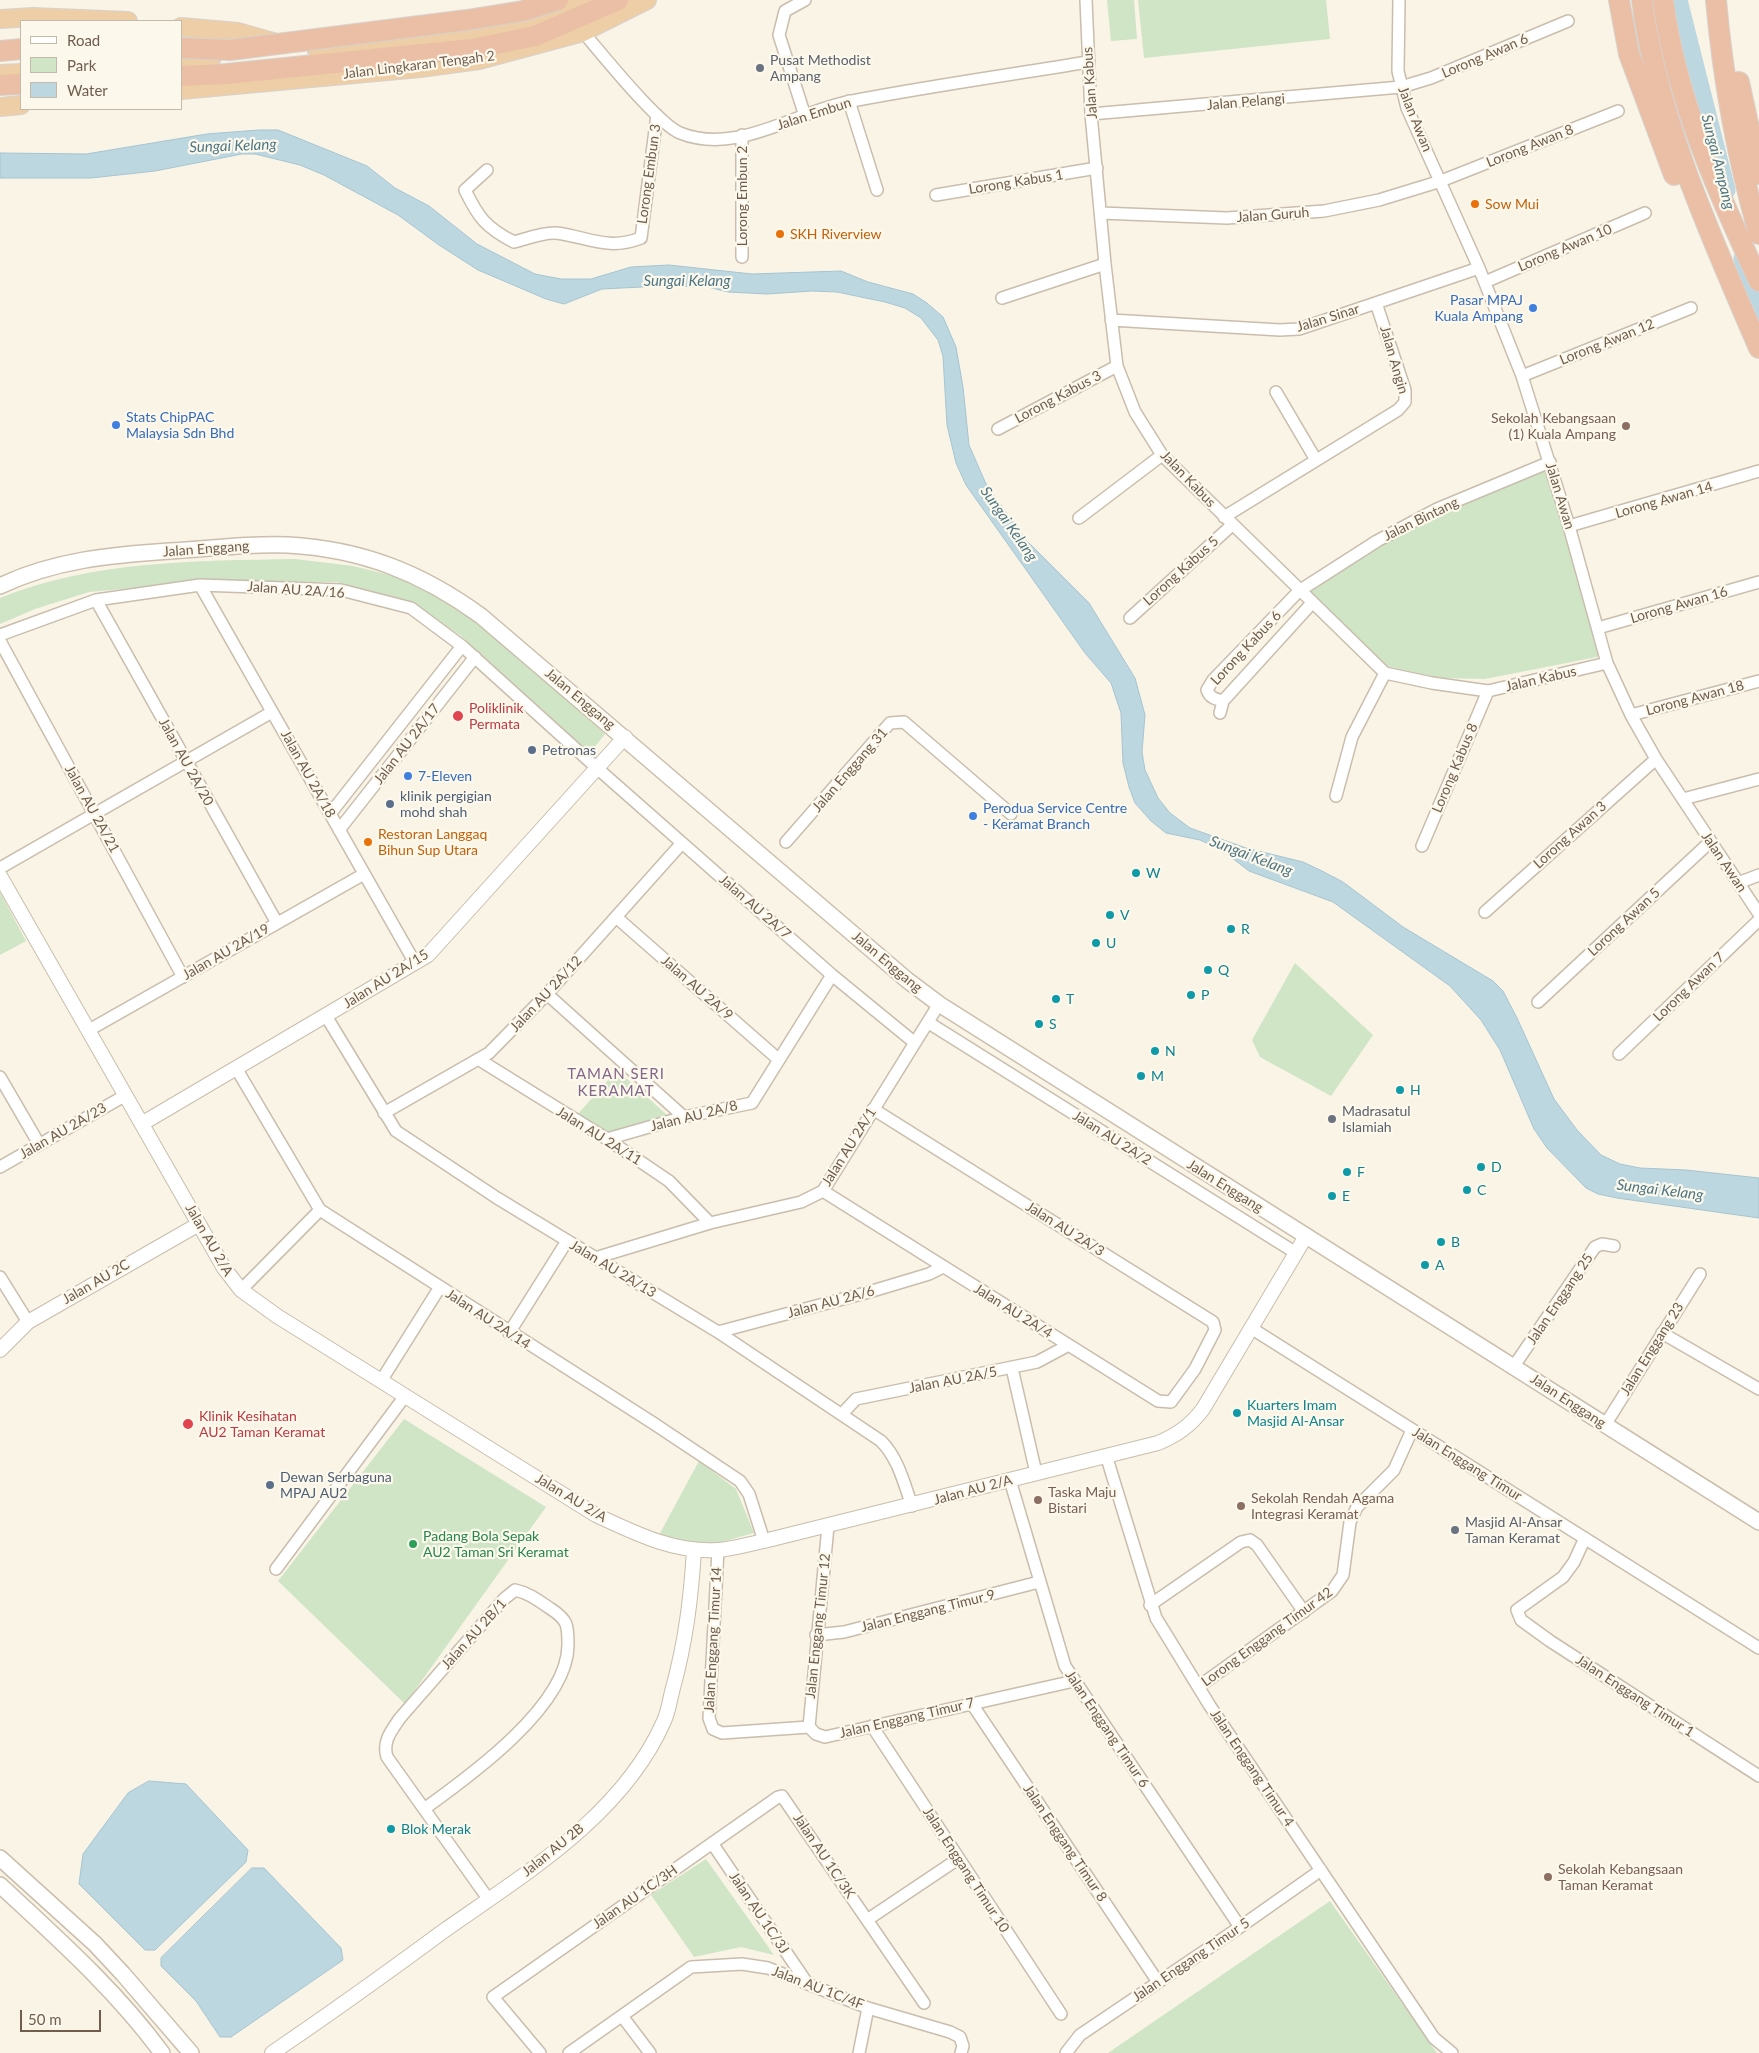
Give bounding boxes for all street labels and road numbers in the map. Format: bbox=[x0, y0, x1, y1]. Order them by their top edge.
street label: Lorong Awan 6 bbox=[1439, 30, 1531, 82]
street label: Jalan Kabus bbox=[1079, 46, 1101, 120]
street label: Jalan Lingkaran Tengah 2 bbox=[342, 47, 496, 83]
street label: Jalan Awan bbox=[1394, 84, 1436, 154]
street label: Jalan Pelangi bbox=[1206, 90, 1286, 114]
street label: Jalan Embun bbox=[775, 94, 853, 134]
street label: Lorong Awan 8 bbox=[1484, 121, 1576, 171]
street label: Lorong Embun 3 bbox=[634, 123, 664, 225]
street label: Lorong Embun 2 bbox=[734, 146, 750, 246]
street label: Lorong Kabus 1 bbox=[967, 166, 1065, 198]
street label: Jalan Guruh bbox=[1236, 204, 1310, 226]
street label: Lorong Awan 10 bbox=[1515, 221, 1615, 275]
street label: Jalan Sinar bbox=[1294, 300, 1362, 336]
street label: Lorong Awan 12 bbox=[1557, 315, 1657, 369]
street label: Jalan Angin bbox=[1376, 324, 1412, 396]
street label: Lorong Kabus 3 bbox=[1012, 367, 1104, 427]
street label: Jalan Kabus bbox=[1157, 447, 1219, 511]
street label: Jalan Awan bbox=[1542, 461, 1578, 531]
street label: Lorong Awan 14 bbox=[1613, 478, 1715, 522]
street label: Jalan Bintang bbox=[1381, 494, 1461, 544]
street label: Lorong Kabus 5 bbox=[1140, 533, 1222, 609]
street label: Jalan Enggang bbox=[162, 538, 250, 560]
street label: Jalan AU 2A/16 bbox=[247, 578, 345, 602]
street label: Lorong Awan 16 bbox=[1628, 583, 1730, 627]
street label: Lorong Kabus 6 bbox=[1207, 607, 1285, 689]
street label: Jalan Kabus bbox=[1504, 663, 1578, 695]
street label: Jalan Enggang bbox=[541, 665, 619, 733]
street label: Lorong Awan 18 bbox=[1644, 677, 1746, 719]
street label: Jalan AU 2A/17 bbox=[370, 700, 444, 788]
street label: Jalan AU 2A/20 bbox=[155, 715, 217, 809]
street label: Lorong Kabus 8 bbox=[1429, 721, 1481, 815]
street label: Jalan Enggang 31 bbox=[809, 724, 891, 816]
street label: Jalan AU 2A/18 bbox=[277, 727, 339, 821]
street label: Jalan AU 2A/21 bbox=[61, 762, 123, 856]
street label: Lorong Awan 3 bbox=[1530, 798, 1610, 872]
street label: Jalan Awan bbox=[1698, 829, 1750, 895]
street label: Jalan AU 2A/7 bbox=[716, 871, 794, 943]
street label: Lorong Awan 5 bbox=[1584, 884, 1664, 960]
street label: Jalan AU 2A/19 bbox=[180, 920, 272, 984]
street label: Jalan Enggang bbox=[848, 928, 926, 996]
street label: Jalan AU 2A/15 bbox=[340, 946, 432, 1012]
street label: Lorong Awan 7 bbox=[1650, 949, 1728, 1025]
street label: Jalan AU 2A/9 bbox=[658, 952, 736, 1024]
street label: Jalan AU 2A/12 bbox=[507, 953, 585, 1035]
street label: Jalan AU 2A/8 bbox=[649, 1097, 739, 1135]
street label: Jalan AU 2A/23 bbox=[17, 1099, 109, 1163]
street label: Jalan AU 2A/11 bbox=[553, 1103, 645, 1169]
street label: Jalan AU 2A/1 bbox=[818, 1105, 880, 1189]
street label: Jalan AU 2A/2 bbox=[1070, 1107, 1154, 1169]
street label: Jalan Enggang bbox=[1184, 1156, 1266, 1216]
street label: Jalan AU 2A/3 bbox=[1023, 1198, 1107, 1260]
street label: Jalan AU 2/A bbox=[182, 1201, 236, 1279]
street label: Jalan AU 2A/13 bbox=[567, 1237, 659, 1301]
street label: Jalan Enggang 25 bbox=[1523, 1250, 1597, 1348]
street label: Jalan AU 2C bbox=[59, 1256, 133, 1308]
street label: Jalan AU 2A/4 bbox=[971, 1280, 1055, 1342]
street label: Jalan AU 2A/6 bbox=[786, 1282, 876, 1322]
street label: Jalan AU 2A/14 bbox=[443, 1285, 533, 1353]
street label: Jalan Enggang 23 bbox=[1617, 1299, 1687, 1399]
street label: Jalan AU 2A/5 bbox=[908, 1363, 998, 1397]
street label: Jalan Enggang bbox=[1527, 1370, 1609, 1432]
street label: Jalan Enggang Timur bbox=[1409, 1423, 1525, 1505]
street label: Jalan AU 2/A bbox=[532, 1470, 610, 1526]
street label: Jalan AU 2/A bbox=[932, 1471, 1014, 1509]
street label: Jalan Enggang Timur 12 bbox=[802, 1553, 834, 1699]
street label: Jalan Enggang Timur 14 bbox=[701, 1567, 725, 1713]
street label: Lorong Enggang Timur 42 bbox=[1198, 1584, 1336, 1690]
street label: Jalan Enggang Timur 9 bbox=[859, 1586, 997, 1636]
street label: Jalan AU 2B/1 bbox=[438, 1595, 510, 1673]
street label: Jalan Enggang Timur 1 bbox=[1573, 1651, 1697, 1741]
street label: Jalan Enggang Timur 6 bbox=[1062, 1667, 1152, 1791]
street label: Jalan Enggang Timur 7 bbox=[838, 1694, 976, 1742]
street label: Jalan Enggang Timur 4 bbox=[1207, 1706, 1297, 1830]
street label: Jalan Enggang Timur 8 bbox=[1020, 1781, 1110, 1905]
street label: Jalan Enggang Timur 10 bbox=[919, 1804, 1013, 1936]
street label: Jalan AU 1C/3K bbox=[789, 1810, 859, 1902]
street label: Jalan AU 2B bbox=[519, 1820, 587, 1880]
street label: Jalan AU 1C/3H bbox=[589, 1861, 681, 1933]
street label: Jalan AU 1C/3J bbox=[725, 1869, 793, 1957]
street label: Jalan Enggang Timur 5 bbox=[1129, 1915, 1253, 2005]
street label: Jalan AU 1C/4F bbox=[770, 1963, 866, 2013]

